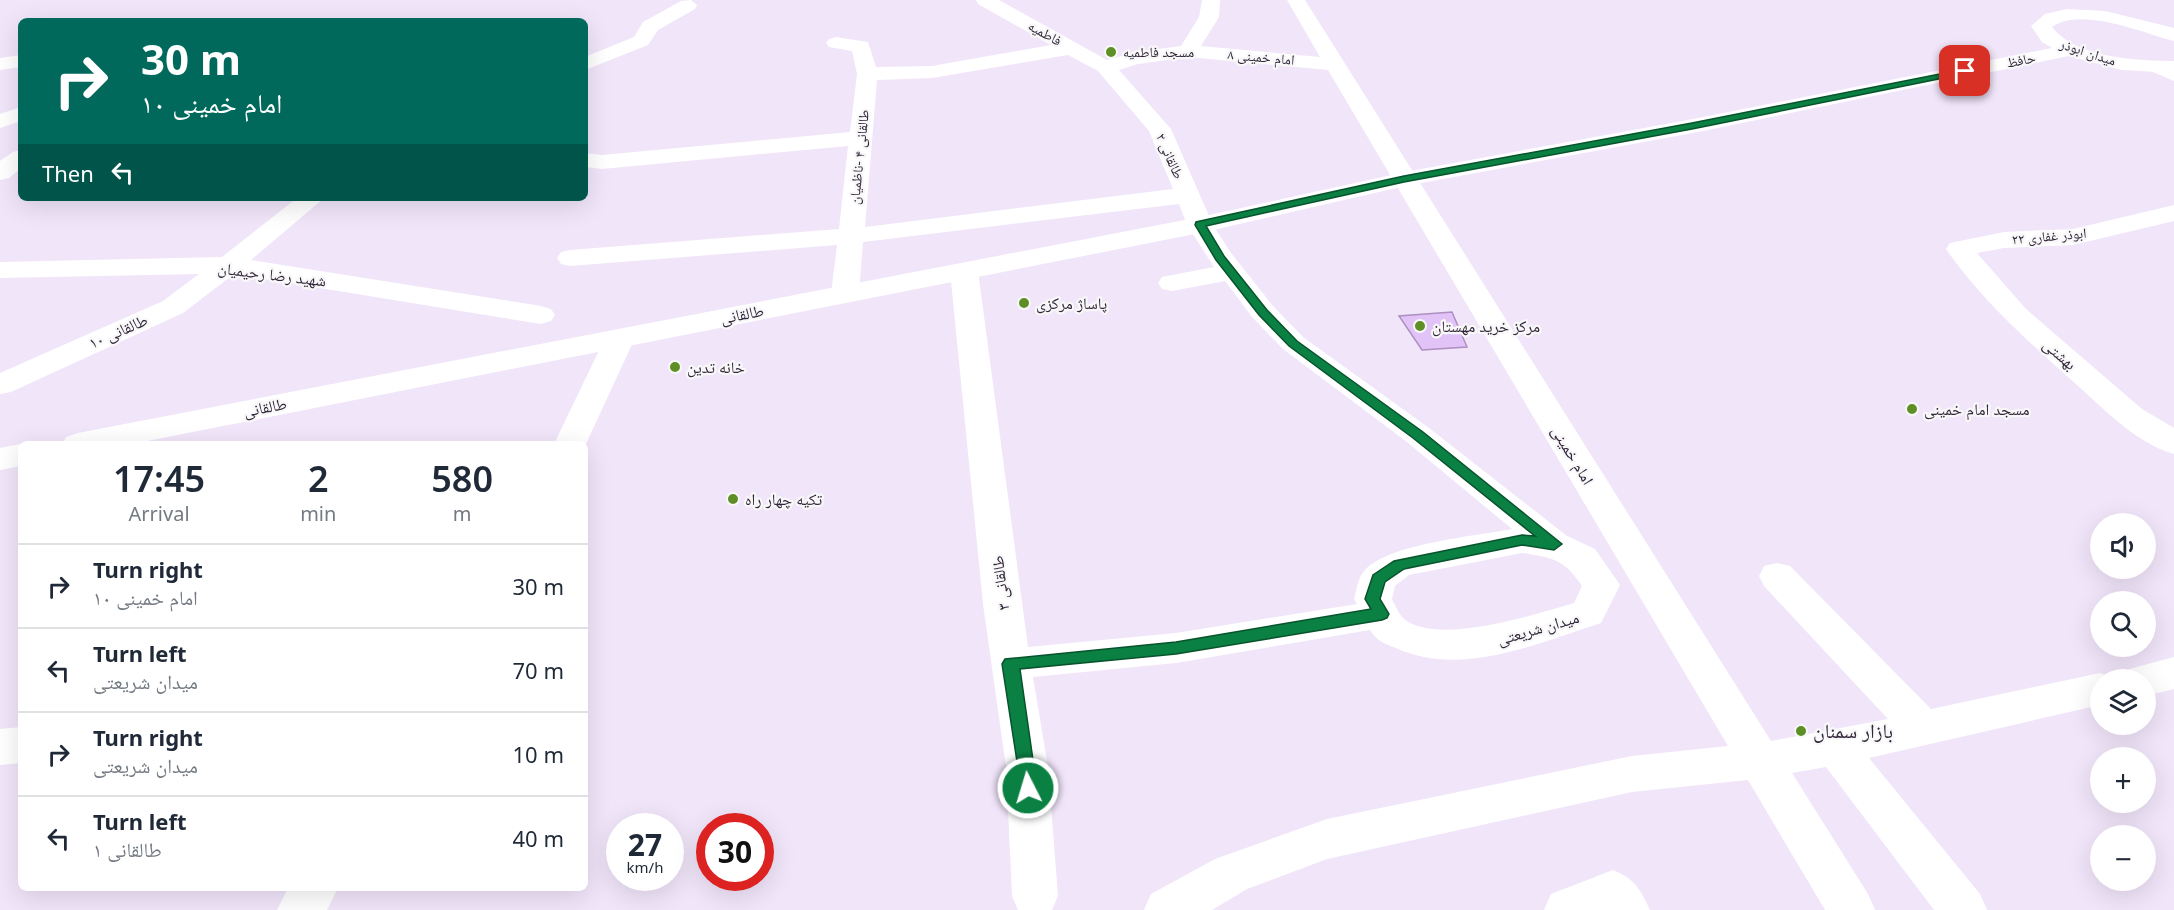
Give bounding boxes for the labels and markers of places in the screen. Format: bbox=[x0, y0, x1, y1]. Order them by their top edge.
place label: مسجد فاطمیه bbox=[1123, 42, 1194, 61]
marker: مسجد فاطمیه bbox=[1104, 45, 1118, 59]
pin bbox=[1939, 45, 1990, 96]
place label: پاساژ مرکزی bbox=[1036, 292, 1107, 314]
marker: پاساژ مرکزی bbox=[1017, 296, 1031, 310]
place label: مرکز خرید مهستان bbox=[1432, 315, 1540, 337]
marker: مرکز خرید مهستان bbox=[1413, 319, 1427, 333]
place label: خانه تدین bbox=[687, 356, 745, 378]
marker: خانه تدین bbox=[668, 360, 682, 374]
place label: مسجد امام خمینی bbox=[1924, 398, 2030, 420]
marker: مسجد امام خمینی bbox=[1905, 402, 1919, 416]
place label: تکیه چهار راه bbox=[745, 488, 822, 510]
marker: تکیه چهار راه bbox=[726, 492, 740, 506]
place label: بازار سمنان bbox=[1813, 717, 1893, 744]
marker: بازار سمنان bbox=[1794, 724, 1808, 738]

